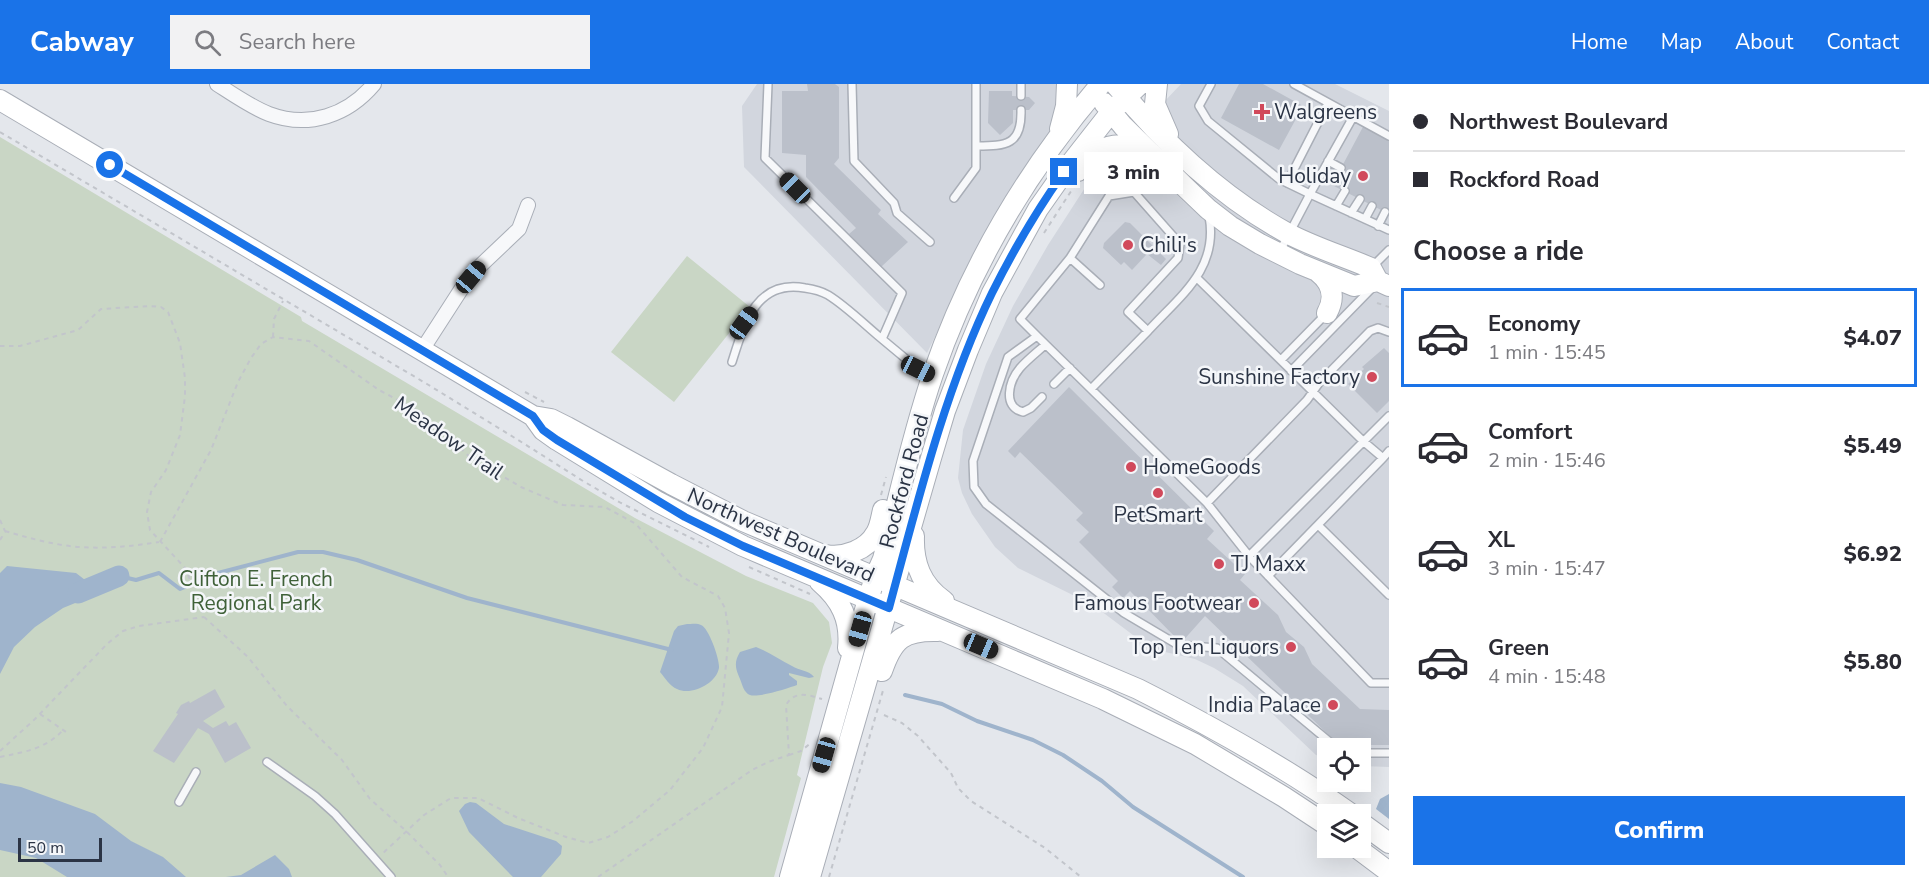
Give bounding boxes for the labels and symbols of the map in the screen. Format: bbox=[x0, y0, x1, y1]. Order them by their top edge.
place label: Walgreens bbox=[1274, 98, 1377, 126]
marker: Walgreens bbox=[1255, 105, 1269, 119]
route start bbox=[96, 151, 123, 178]
callout: 3 min bbox=[1085, 151, 1184, 193]
route end bbox=[1050, 158, 1077, 185]
place label: Holiday bbox=[1278, 162, 1351, 190]
car bbox=[776, 169, 814, 207]
marker: Holiday bbox=[1356, 169, 1370, 183]
place label: Chili's bbox=[1140, 231, 1197, 259]
marker: Chili's bbox=[1121, 238, 1135, 252]
car bbox=[453, 257, 489, 297]
car bbox=[726, 303, 762, 343]
car bbox=[898, 353, 938, 385]
place label: Sunshine Factory bbox=[1198, 363, 1360, 391]
marker: Sunshine Factory bbox=[1365, 370, 1379, 384]
street label: Meadow Trail bbox=[389, 390, 510, 487]
street label: Rockford Road bbox=[873, 411, 935, 551]
place label: HomeGoods bbox=[1143, 453, 1261, 481]
marker: HomeGoods bbox=[1124, 460, 1138, 474]
street label: Northwest Boulevard bbox=[683, 481, 879, 589]
marker: PetSmart bbox=[1151, 486, 1165, 500]
place label: PetSmart bbox=[1114, 501, 1203, 529]
place label: TJ Maxx bbox=[1231, 550, 1306, 578]
marker: TJ Maxx bbox=[1212, 557, 1226, 571]
park label: Clifton E. French Regional Park bbox=[179, 565, 333, 617]
place label: Famous Footwear bbox=[1074, 589, 1242, 617]
marker: Famous Footwear bbox=[1247, 596, 1261, 610]
car bbox=[846, 609, 874, 649]
car bbox=[961, 631, 1001, 661]
place label: Top Ten Liquors bbox=[1130, 633, 1279, 661]
marker: Top Ten Liquors bbox=[1284, 640, 1298, 654]
place label: India Palace bbox=[1208, 691, 1321, 719]
marker: India Palace bbox=[1326, 698, 1340, 712]
car bbox=[810, 735, 838, 775]
scale bar bbox=[18, 835, 102, 862]

